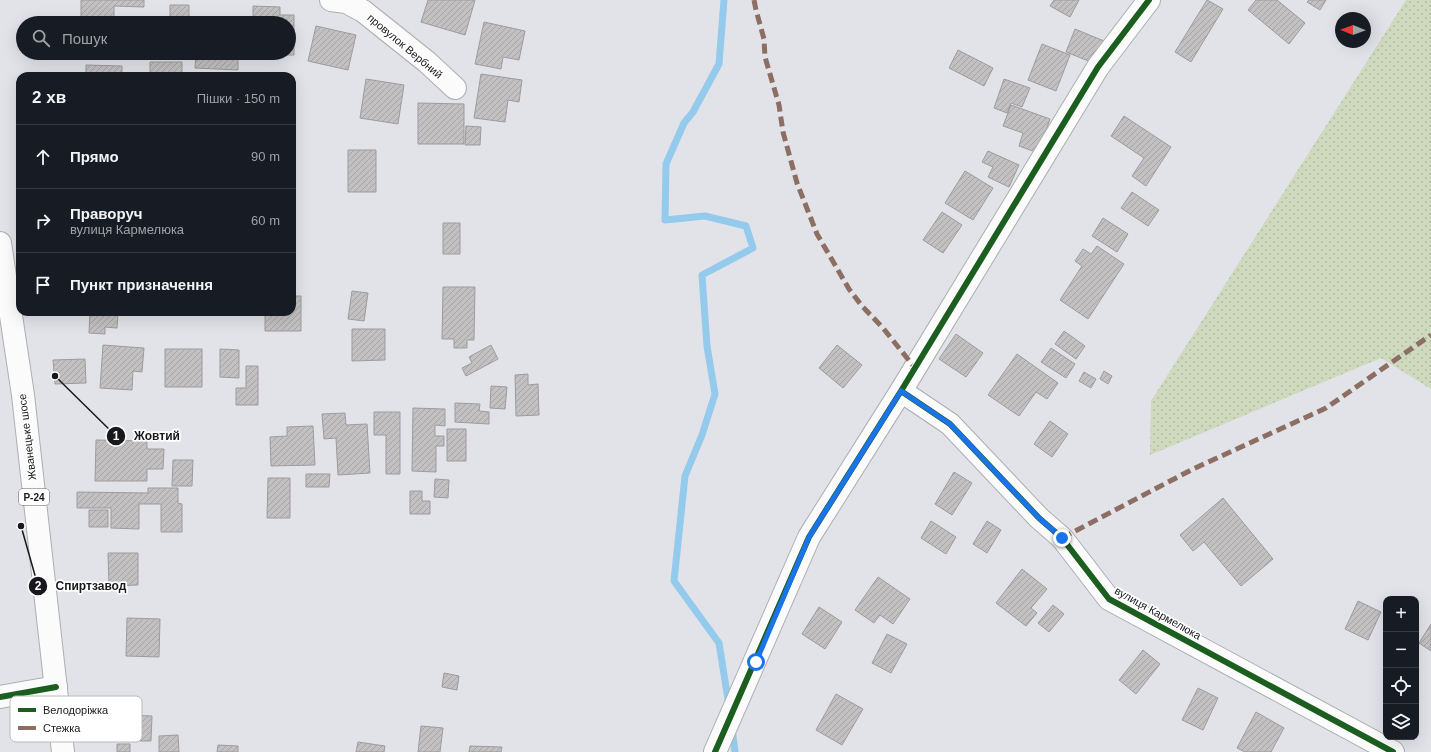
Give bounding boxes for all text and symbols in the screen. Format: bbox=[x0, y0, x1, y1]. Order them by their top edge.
street label: провулок Вербний bbox=[365, 11, 445, 81]
north arrow bbox=[1335, 12, 1371, 48]
search box bbox=[16, 16, 296, 60]
icon: search bbox=[30, 27, 52, 49]
text: Пошук bbox=[62, 30, 107, 47]
text: 2 хв bbox=[32, 88, 66, 107]
text: Пішки · 150 m bbox=[197, 91, 280, 106]
icon: ahead bbox=[32, 146, 54, 168]
text: Прямо bbox=[70, 148, 119, 165]
text: 90 m bbox=[251, 149, 280, 164]
text: Праворуч bbox=[70, 205, 143, 222]
icon: right bbox=[32, 210, 54, 232]
text: 60 m bbox=[251, 213, 280, 228]
text: вулиця Кармелюка bbox=[70, 222, 184, 237]
icon: arrive bbox=[32, 274, 54, 296]
text: Пункт призначення bbox=[70, 276, 213, 293]
street label: Жванецьке шосе bbox=[16, 393, 38, 481]
callout: Жовтий bbox=[106, 424, 188, 448]
text: 1 bbox=[113, 429, 120, 443]
text: Жовтий bbox=[133, 429, 180, 443]
road number: Р-24 bbox=[19, 489, 49, 505]
route end bbox=[1053, 529, 1071, 547]
callout: Спиртзавод bbox=[28, 574, 135, 598]
text: 2 bbox=[35, 579, 42, 593]
text: Спиртзавод bbox=[56, 579, 127, 593]
street label: вулиця Кармелюка bbox=[1113, 584, 1204, 642]
map controls bbox=[1383, 596, 1419, 740]
button: + bbox=[1383, 596, 1419, 632]
button: − bbox=[1383, 632, 1419, 668]
route start bbox=[747, 653, 765, 671]
button: locate bbox=[1383, 668, 1419, 704]
legend bbox=[10, 696, 142, 742]
text: Велодоріжка bbox=[43, 704, 109, 716]
button: layers bbox=[1383, 704, 1419, 740]
text: Стежка bbox=[43, 722, 81, 734]

